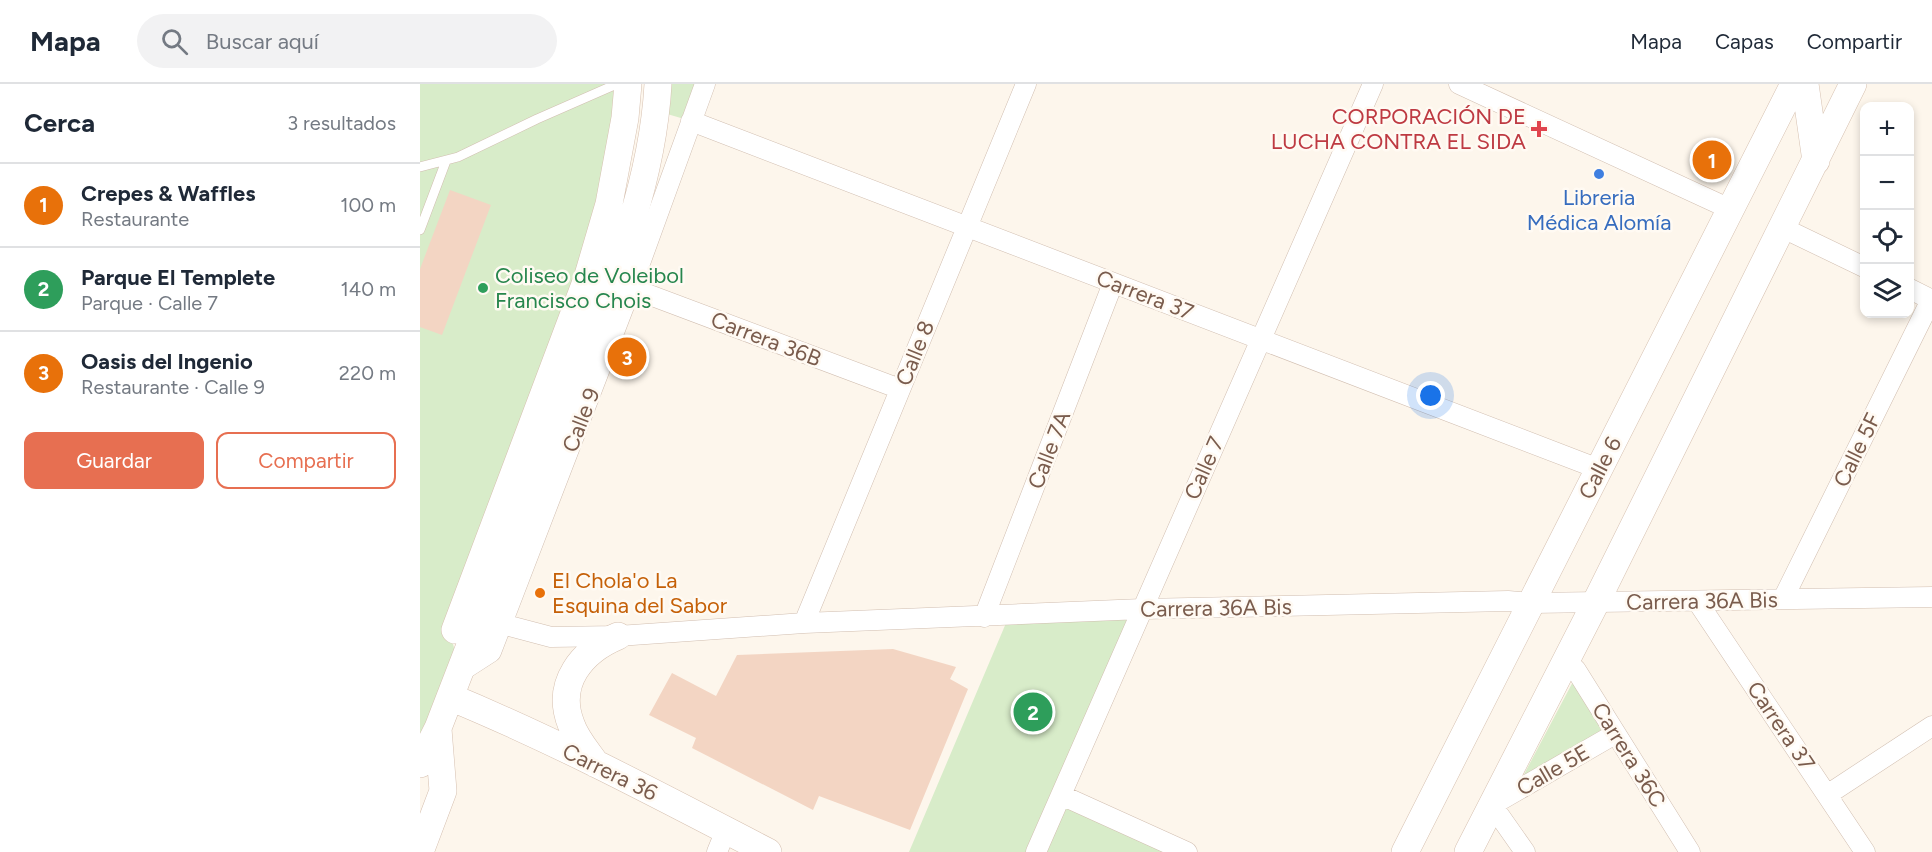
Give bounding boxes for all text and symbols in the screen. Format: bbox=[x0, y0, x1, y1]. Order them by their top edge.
search box bbox=[137, 14, 557, 68]
text: Mapa bbox=[30, 24, 101, 58]
icon: search bbox=[158, 25, 191, 58]
text: Buscar aquí bbox=[206, 28, 319, 55]
text: Mapa bbox=[1630, 29, 1682, 54]
text: Capas bbox=[1715, 29, 1774, 54]
text: Compartir bbox=[1807, 29, 1902, 54]
map controls bbox=[1860, 102, 1914, 318]
button: + bbox=[1860, 102, 1914, 156]
place label: CORPORACIÓN DE LUCHA CONTRA EL SIDA bbox=[1271, 103, 1526, 155]
text: Cerca bbox=[24, 107, 95, 139]
text: 3 resultados bbox=[287, 111, 396, 135]
marker: CORPORACIÓN DE LUCHA CONTRA EL SIDA bbox=[1530, 120, 1548, 138]
pin: 1 bbox=[1692, 138, 1732, 182]
button: − bbox=[1860, 156, 1914, 210]
marker: Libreria Médica Alomía bbox=[1592, 167, 1606, 181]
text: Crepes & Waffles bbox=[81, 180, 255, 207]
place label: Libreria Médica Alomía bbox=[1527, 184, 1671, 236]
text: 1 bbox=[39, 193, 48, 217]
text: 100 m bbox=[340, 193, 396, 217]
text: Restaurante bbox=[81, 207, 189, 231]
button: locate bbox=[1860, 210, 1914, 264]
place label: Coliseo de Voleibol Francisco Chois bbox=[495, 262, 684, 314]
text: Parque El Templete bbox=[81, 264, 275, 291]
street label: Carrera 37 bbox=[1093, 264, 1198, 326]
button: layers bbox=[1860, 264, 1914, 318]
text: 2 bbox=[38, 277, 49, 301]
text: 140 m bbox=[341, 277, 396, 301]
marker: Coliseo de Voleibol Francisco Chois bbox=[476, 281, 490, 295]
text: Parque · Calle 7 bbox=[81, 291, 218, 315]
street label: Carrera 36B bbox=[707, 306, 825, 372]
street label: Calle 8 bbox=[890, 317, 940, 389]
pin: 3 bbox=[608, 334, 646, 380]
text: Oasis del Ingenio bbox=[81, 348, 253, 375]
text: 3 bbox=[38, 361, 49, 385]
text: 220 m bbox=[339, 361, 396, 385]
text: Restaurante · Calle 9 bbox=[81, 375, 265, 399]
your location bbox=[1416, 381, 1445, 410]
street label: Calle 9 bbox=[556, 384, 606, 456]
street label: Calle 7A bbox=[1022, 407, 1076, 493]
street label: Calle 5F bbox=[1828, 409, 1886, 491]
button: Guardar bbox=[24, 432, 204, 489]
button: Compartir bbox=[216, 432, 396, 489]
street label: Calle 7 bbox=[1178, 432, 1230, 504]
street label: Calle 6 bbox=[1573, 432, 1627, 504]
place label: El Chola'o La Esquina del Sabor bbox=[552, 567, 728, 619]
marker: El Chola'o La Esquina del Sabor bbox=[533, 586, 547, 600]
street label: Carrera 36A Bis bbox=[1626, 586, 1778, 616]
street label: Carrera 36A Bis bbox=[1140, 593, 1292, 623]
street label: Carrera 37 bbox=[1741, 676, 1821, 776]
pin: 2 bbox=[1014, 690, 1052, 734]
street label: Carrera 36C bbox=[1586, 698, 1672, 812]
street label: Carrera 36 bbox=[558, 737, 662, 807]
street label: Calle 5E bbox=[1512, 738, 1594, 802]

